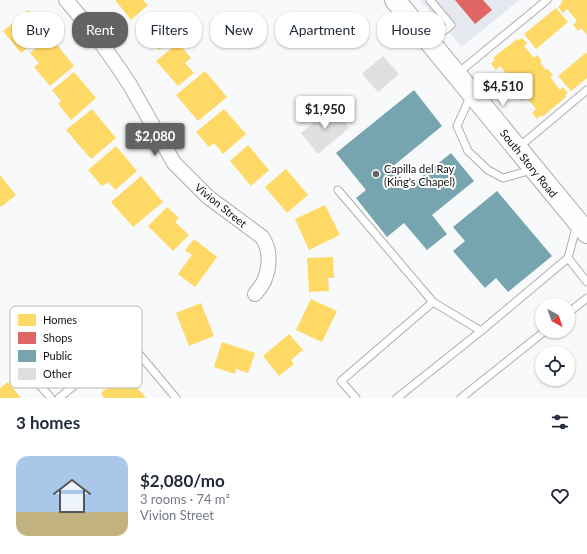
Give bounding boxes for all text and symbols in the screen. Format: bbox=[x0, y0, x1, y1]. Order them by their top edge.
chip: Buy bbox=[12, 12, 64, 48]
chip: Rent bbox=[72, 12, 128, 48]
chip: Filters bbox=[136, 12, 202, 48]
chip: New bbox=[210, 12, 267, 48]
chip: Apartment bbox=[275, 12, 369, 48]
chip: House bbox=[377, 12, 445, 48]
pin: $4,510 bbox=[470, 73, 536, 107]
text: $4,510 bbox=[483, 78, 523, 94]
pin: $1,950 bbox=[292, 96, 358, 130]
text: $1,950 bbox=[305, 101, 345, 117]
pin: $2,080 bbox=[122, 123, 188, 157]
street label: South Story Road bbox=[498, 126, 560, 200]
text: $2,080 bbox=[135, 128, 175, 144]
place label: Capilla del Ray (King's Chapel) bbox=[384, 162, 455, 188]
marker: Capilla del Ray (King's Chapel) bbox=[371, 169, 381, 179]
street label: Vivion Street bbox=[193, 180, 249, 230]
north arrow bbox=[535, 298, 575, 338]
map controls bbox=[535, 298, 575, 386]
legend bbox=[10, 306, 142, 388]
text: Homes bbox=[43, 313, 77, 326]
text: Shops bbox=[43, 331, 72, 344]
button: locate bbox=[535, 346, 575, 386]
text: Public bbox=[43, 349, 72, 362]
text: Other bbox=[43, 367, 72, 380]
icon: filters bbox=[549, 411, 571, 433]
text: 3 homes bbox=[16, 412, 80, 433]
text: $2,080/mo bbox=[140, 470, 225, 491]
icon: home bbox=[48, 472, 96, 520]
icon: heart bbox=[549, 485, 571, 507]
text: 3 rooms · 74 m² bbox=[140, 491, 230, 507]
text: Vivion Street bbox=[140, 507, 214, 523]

